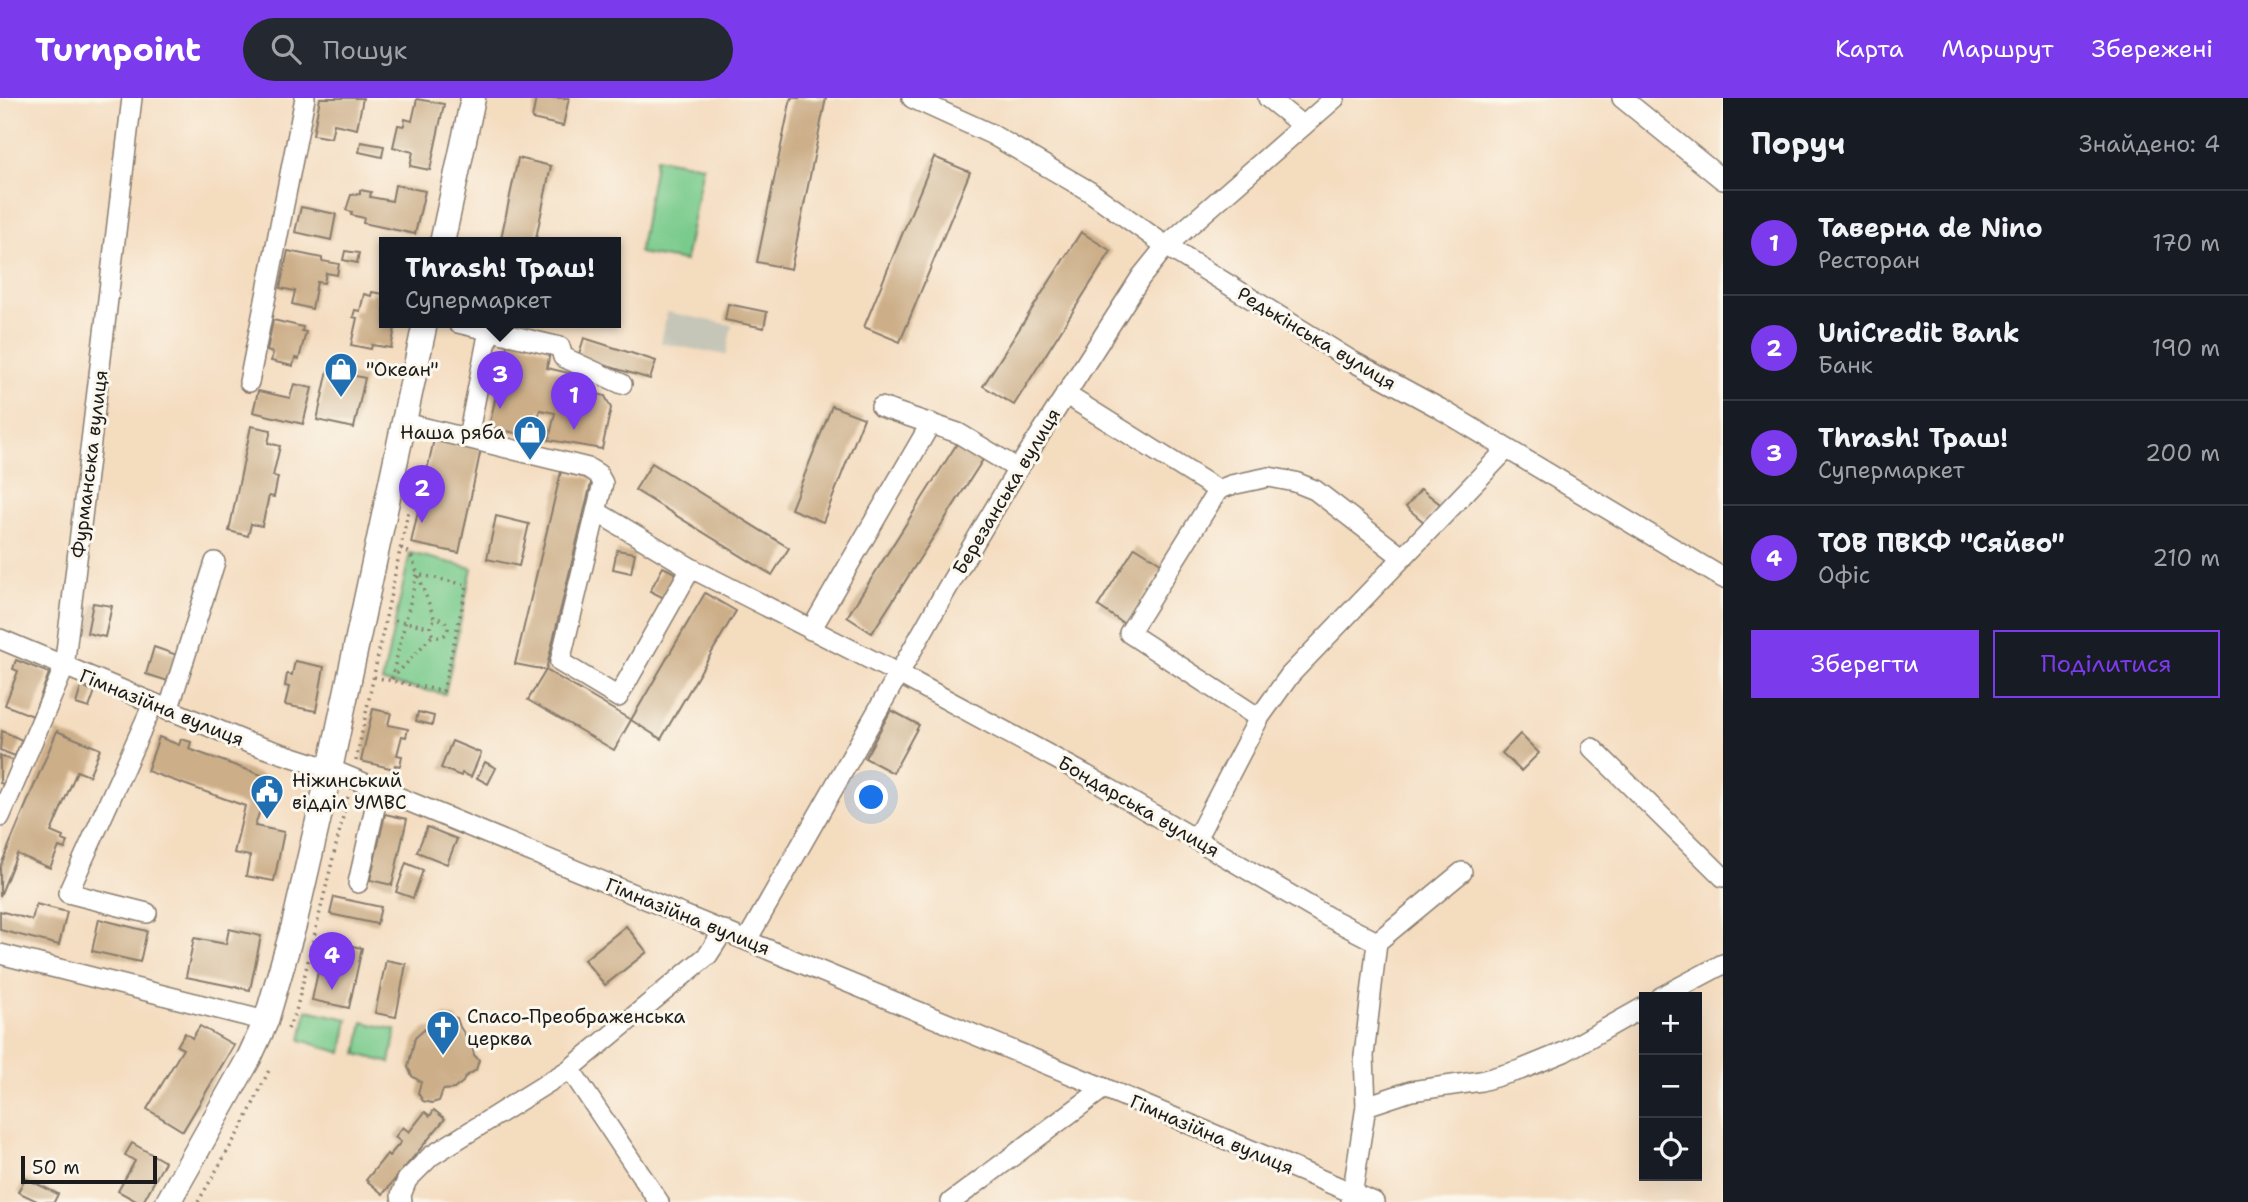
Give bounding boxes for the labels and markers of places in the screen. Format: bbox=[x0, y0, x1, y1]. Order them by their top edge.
shop icon: "Океан" bbox=[322, 350, 360, 399]
pin: 3 bbox=[477, 351, 523, 409]
place label: "Океан" bbox=[366, 357, 439, 382]
pin: 1 bbox=[551, 372, 597, 430]
shop icon: Наша ряба bbox=[511, 413, 549, 462]
place label: Наша ряба bbox=[400, 420, 505, 445]
pin: 2 bbox=[399, 465, 445, 523]
place label: Ніжинський відділ УМВС bbox=[292, 768, 407, 815]
public building icon: Ніжинський відділ УМВС bbox=[248, 772, 286, 821]
pin: 4 bbox=[309, 932, 355, 990]
place label: Спасо-Преображенська церква bbox=[467, 1004, 686, 1051]
church icon: Спасо-Преображенська церква bbox=[424, 1008, 462, 1057]

